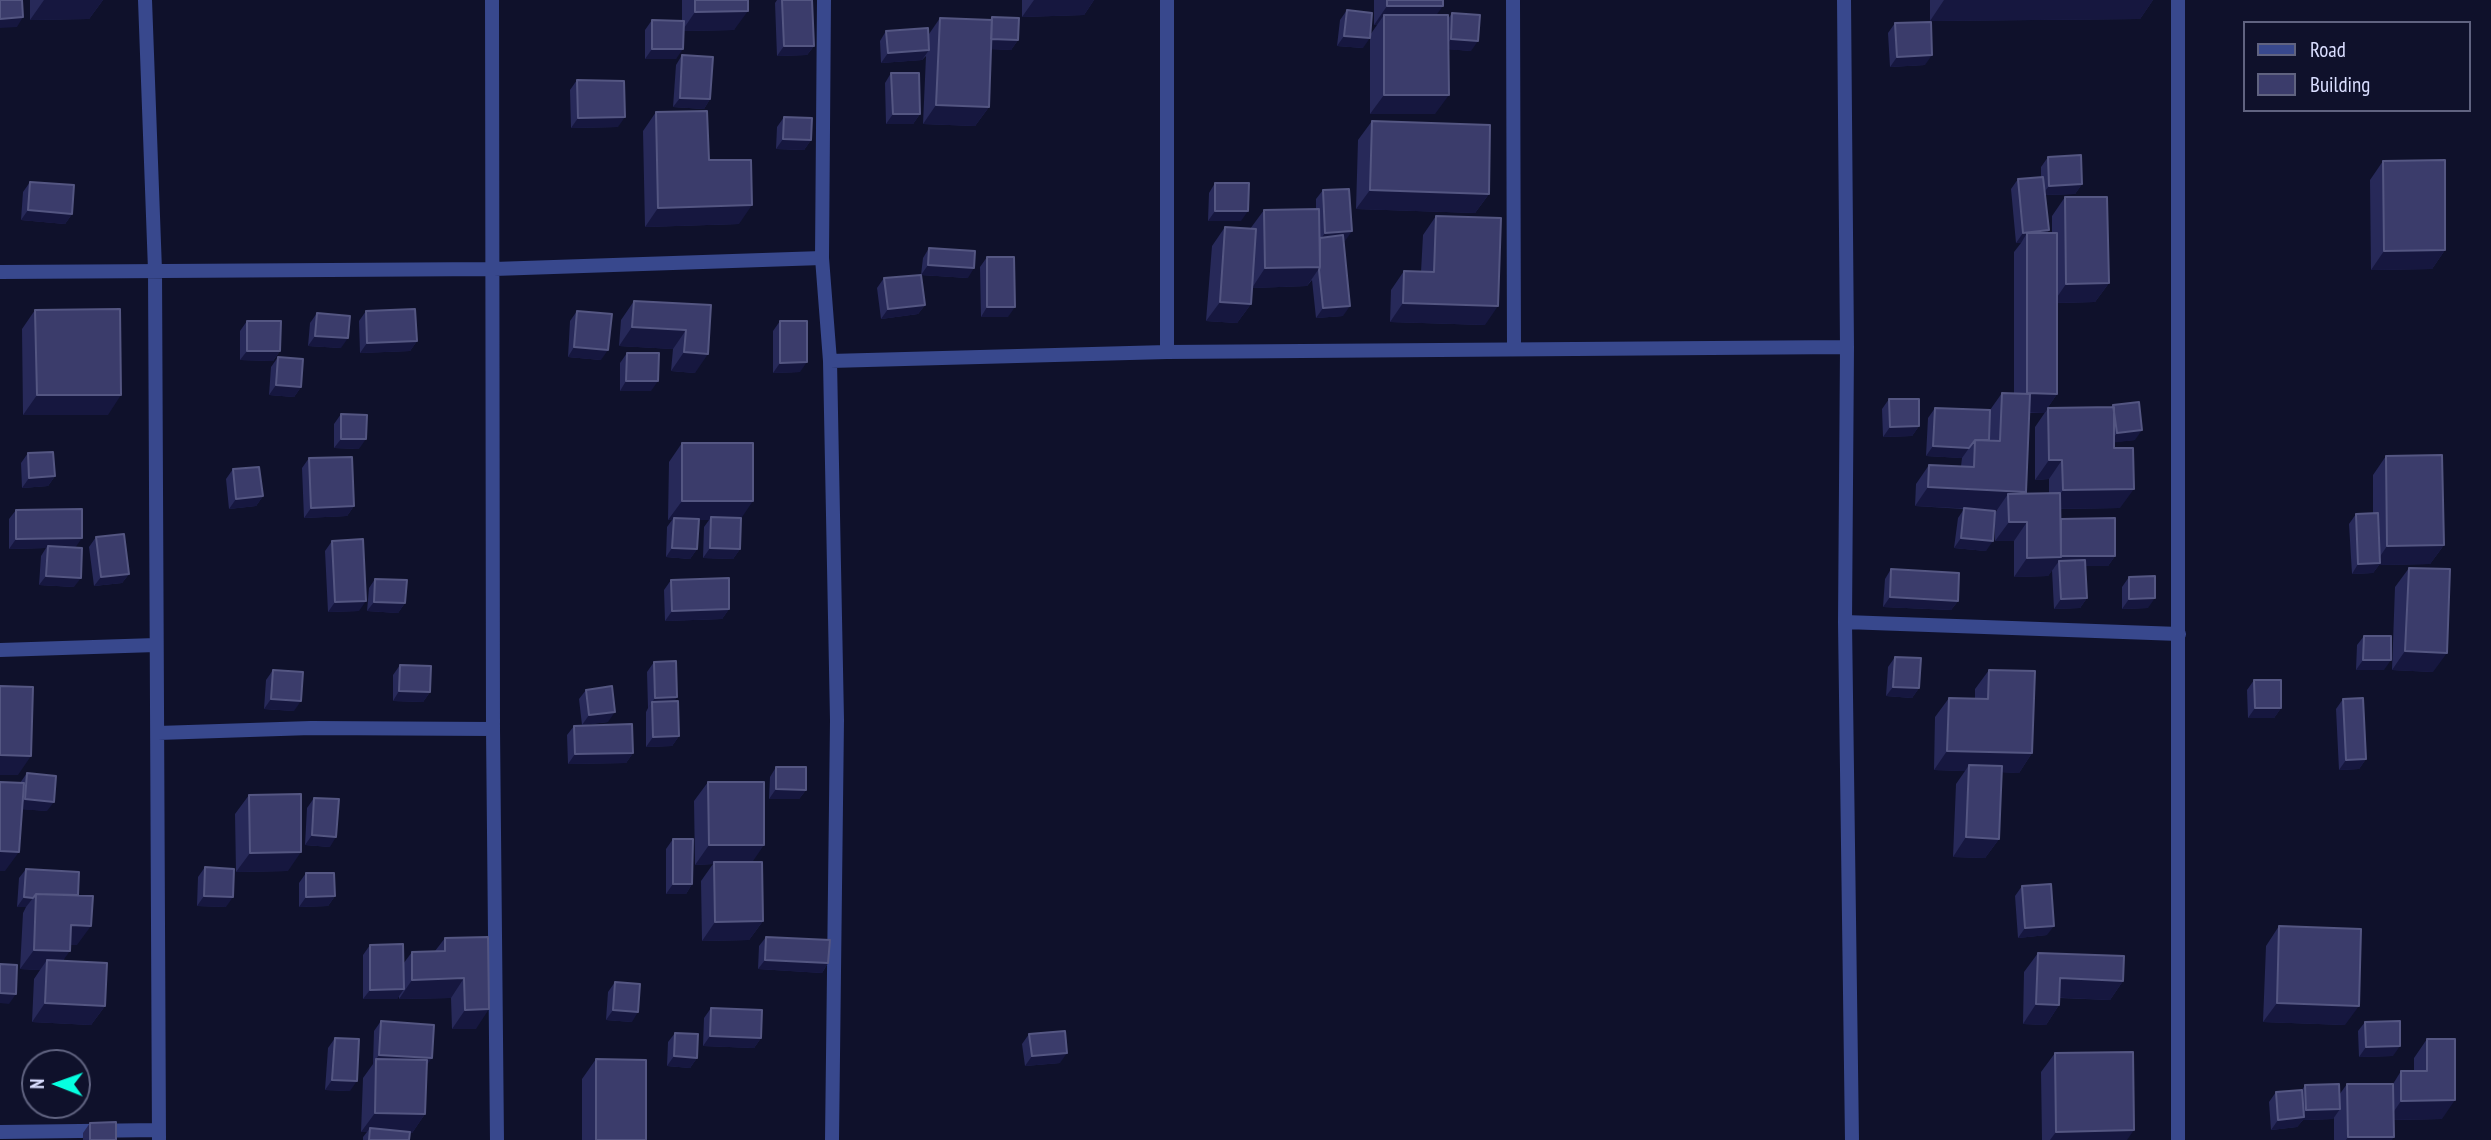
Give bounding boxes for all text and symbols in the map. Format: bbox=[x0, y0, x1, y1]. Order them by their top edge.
legend bbox=[2242, 21, 2470, 112]
text: Road bbox=[2310, 36, 2346, 63]
text: Building bbox=[2310, 71, 2370, 98]
north arrow bbox=[21, 1049, 91, 1119]
text: N bbox=[25, 1078, 49, 1089]

